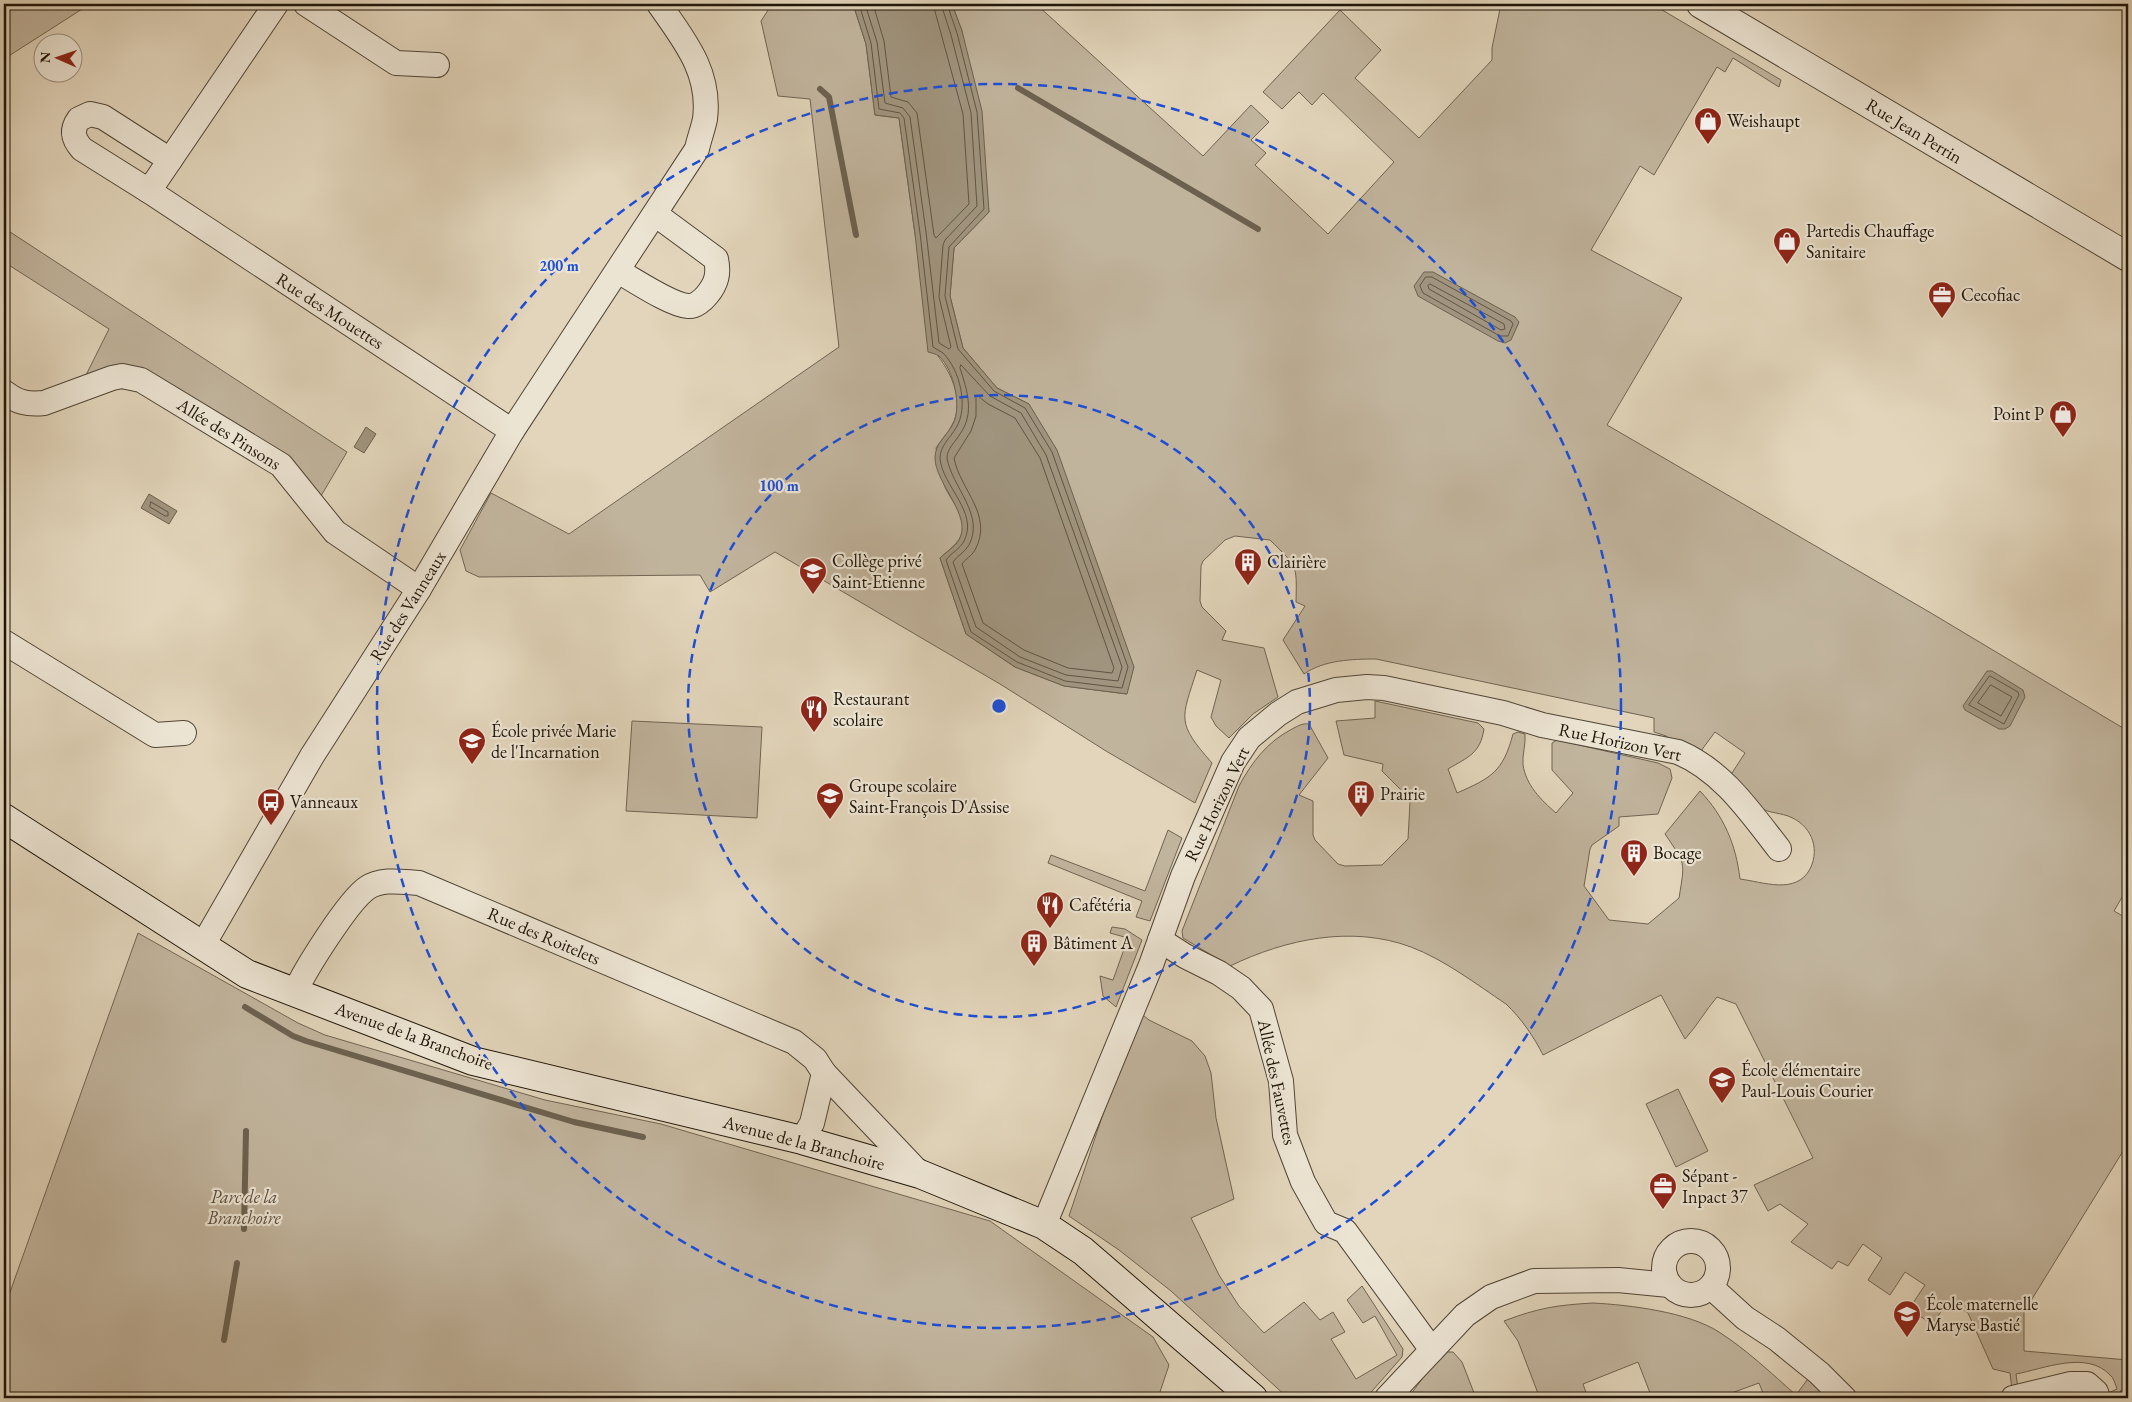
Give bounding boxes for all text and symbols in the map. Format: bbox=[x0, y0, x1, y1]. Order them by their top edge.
north arrow bbox=[32, 32, 82, 82]
text: N bbox=[36, 51, 54, 64]
street label: Rue Jean Perrin bbox=[1862, 93, 1967, 169]
shop icon: Weishaupt bbox=[1693, 106, 1723, 145]
place label: Weishaupt bbox=[1727, 109, 1800, 132]
place label: Partedis Chauffage Sanitaire bbox=[1806, 219, 1934, 263]
shop icon: Partedis Chauffage Sanitaire bbox=[1772, 226, 1802, 265]
text: 200 m bbox=[539, 256, 579, 275]
street label: Rue des Mouettes bbox=[272, 267, 389, 354]
office icon: Cecofiac bbox=[1927, 280, 1957, 319]
place label: Cecofiac bbox=[1961, 283, 2020, 306]
street label: Allée des Pinsons bbox=[172, 392, 286, 475]
shop icon: Point P bbox=[2048, 399, 2078, 438]
place label: Point P bbox=[1993, 402, 2044, 425]
text: 100 m bbox=[759, 476, 799, 495]
street label: Rue des Vanneaux bbox=[364, 546, 451, 665]
building icon: Clairière bbox=[1233, 547, 1263, 586]
place label: Collège privé Saint-Etienne bbox=[832, 549, 925, 593]
place label: Clairière bbox=[1267, 550, 1326, 573]
school or university icon: Collège privé Saint-Etienne bbox=[798, 556, 828, 595]
place label: Restaurant scolaire bbox=[833, 687, 910, 731]
restaurant icon: Restaurant scolaire bbox=[799, 694, 829, 733]
centre of rings bbox=[990, 697, 1008, 715]
street label: Rue Horizon Vert bbox=[1557, 717, 1684, 766]
place label: École privée Marie de l'Incarnation bbox=[491, 719, 616, 763]
school or university icon: École privée Marie de l'Incarnation bbox=[457, 726, 487, 765]
street label: Rue Horizon Vert bbox=[1179, 742, 1254, 865]
place label: Groupe scolaire Saint-François D'Assise bbox=[849, 774, 1009, 818]
building icon: Prairie bbox=[1346, 779, 1376, 818]
school or university icon: Groupe scolaire Saint-François D'Assise bbox=[815, 781, 845, 820]
place label: Prairie bbox=[1380, 782, 1425, 805]
bus stop icon: Vanneaux bbox=[256, 787, 286, 826]
place label: Vanneaux bbox=[290, 790, 358, 813]
building icon: Bocage bbox=[1619, 838, 1649, 877]
place label: Bocage bbox=[1653, 841, 1702, 864]
restaurant icon: Cafétéria bbox=[1035, 890, 1065, 929]
place label: Cafétéria bbox=[1069, 893, 1132, 916]
street label: Rue des Roitelets bbox=[484, 901, 604, 970]
building icon: Bâtiment A bbox=[1019, 928, 1049, 967]
place label: Bâtiment A bbox=[1053, 931, 1134, 954]
street label: Avenue de la Branchoire bbox=[331, 996, 496, 1075]
street label: Allée des Fauvettes bbox=[1253, 1016, 1302, 1147]
place label: École élémentaire Paul-Louis Courier bbox=[1741, 1058, 1873, 1102]
school or university icon: École élémentaire Paul-Louis Courier bbox=[1707, 1065, 1737, 1104]
street label: Avenue de la Branchoire bbox=[720, 1110, 887, 1175]
place label: Sépant - Inpact 37 bbox=[1682, 1164, 1748, 1208]
office icon: Sépant - Inpact 37 bbox=[1648, 1171, 1678, 1210]
park label: Parc de la Branchoire bbox=[206, 1185, 281, 1229]
place label: École maternelle Maryse Bastié bbox=[1926, 1292, 2038, 1336]
school or university icon: École maternelle Maryse Bastié bbox=[1892, 1299, 1922, 1338]

